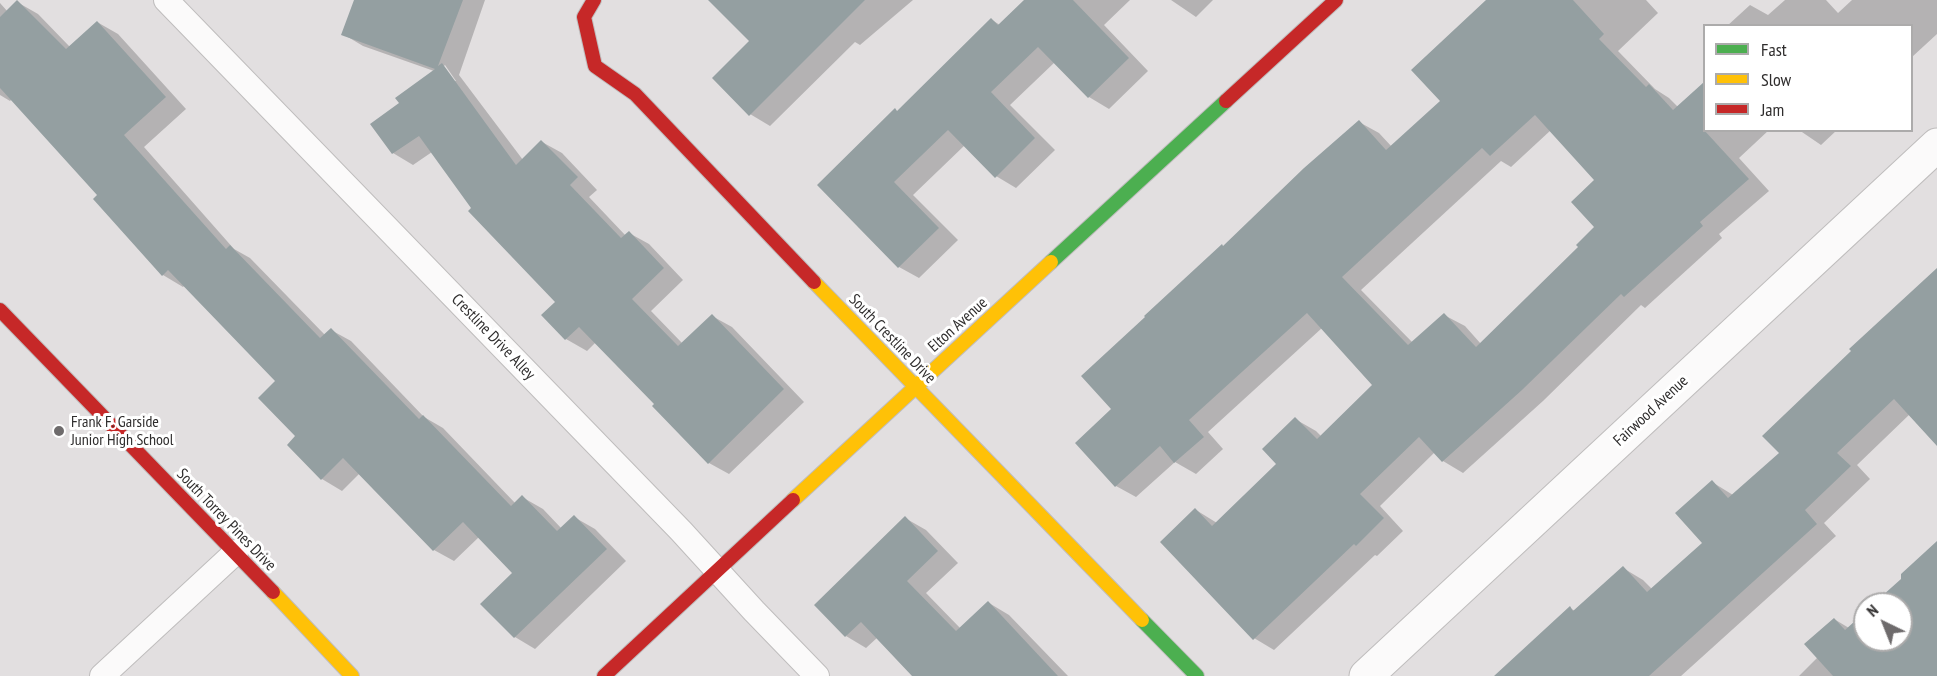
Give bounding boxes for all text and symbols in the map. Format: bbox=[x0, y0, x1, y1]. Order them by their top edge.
legend bbox=[1703, 24, 1913, 132]
text: Fast bbox=[1761, 38, 1787, 61]
text: Slow bbox=[1761, 68, 1791, 91]
text: Jam bbox=[1761, 98, 1784, 121]
street label: Crestline Drive Alley bbox=[447, 290, 539, 384]
street label: South Crestline Drive bbox=[845, 290, 939, 388]
street label: Elton Avenue bbox=[925, 294, 991, 356]
street label: Fairwood Avenue bbox=[1610, 372, 1692, 450]
place label: Frank F. Garside Junior High School bbox=[71, 412, 174, 450]
marker: Frank F. Garside Junior High School bbox=[52, 424, 66, 438]
street label: South Torrey Pines Drive bbox=[172, 465, 280, 575]
north arrow bbox=[1853, 592, 1913, 652]
text: N bbox=[1862, 600, 1882, 621]

